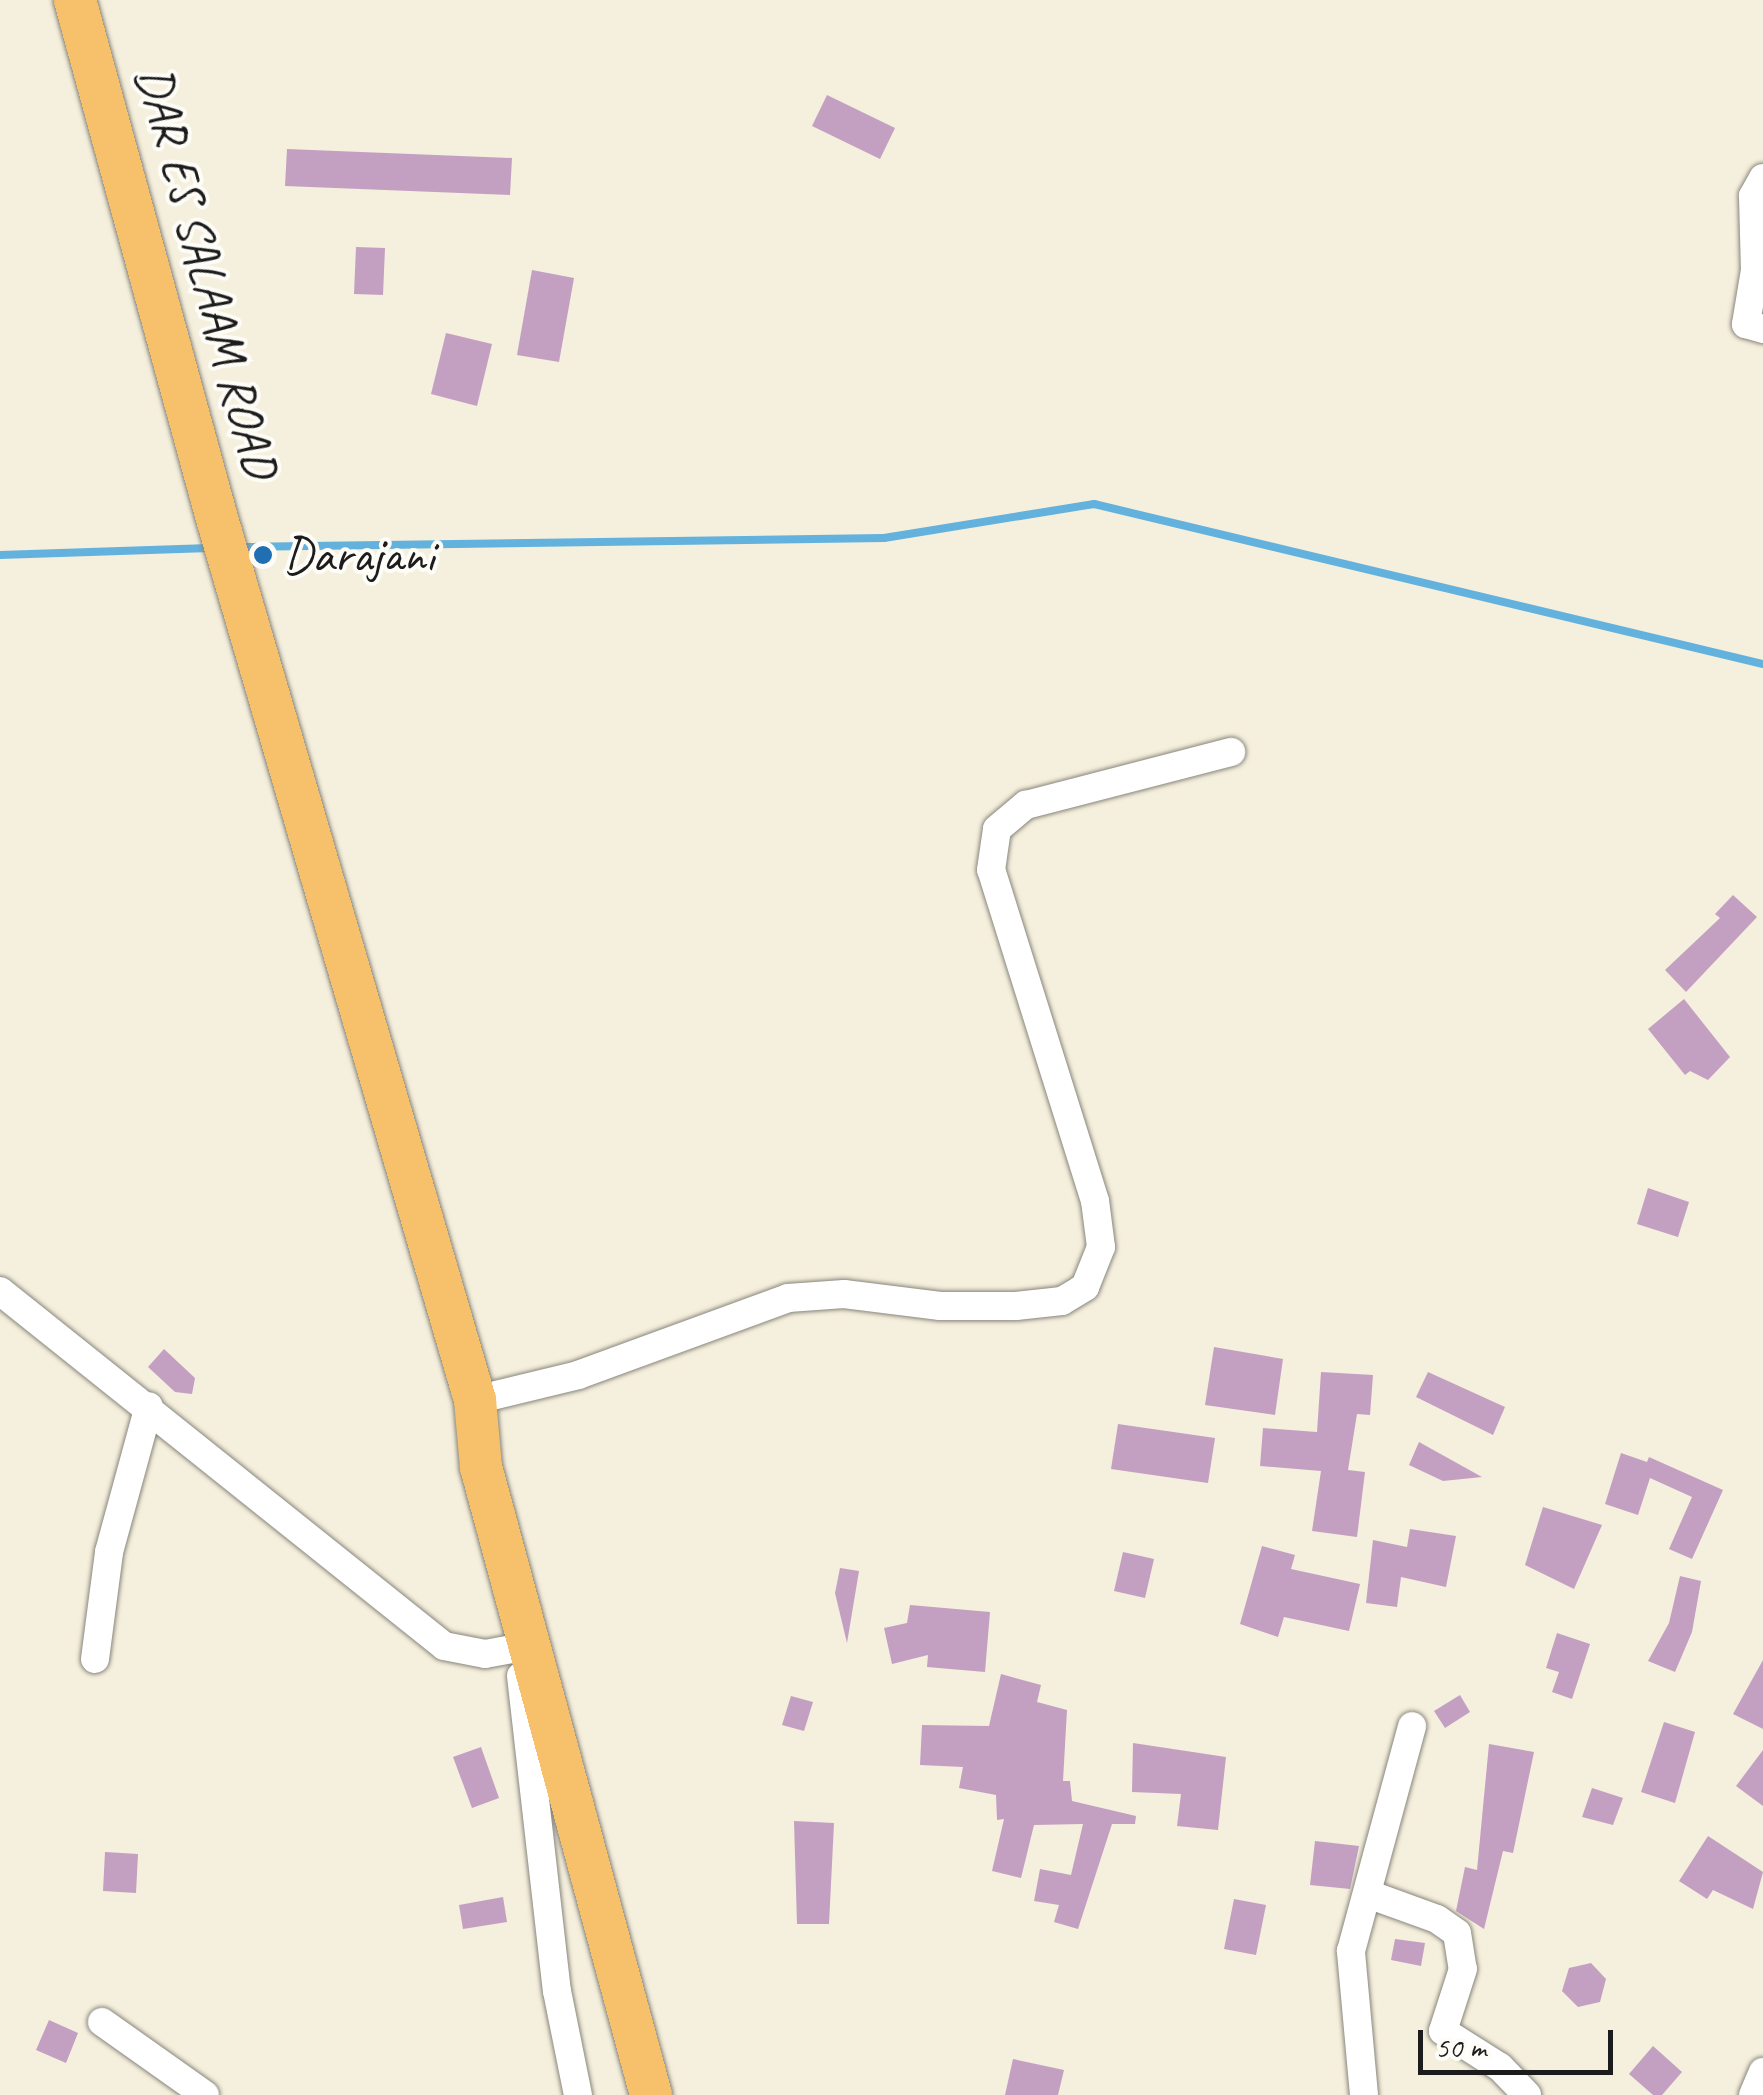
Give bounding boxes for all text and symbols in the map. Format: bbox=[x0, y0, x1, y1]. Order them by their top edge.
street label: DAR ES SALAAM ROAD bbox=[123, 60, 291, 484]
place label: Darajani bbox=[283, 525, 434, 585]
marker: Darajani bbox=[252, 544, 274, 566]
scale bar bbox=[1423, 2010, 1618, 2072]
text: 50 m bbox=[1435, 2028, 1486, 2066]

